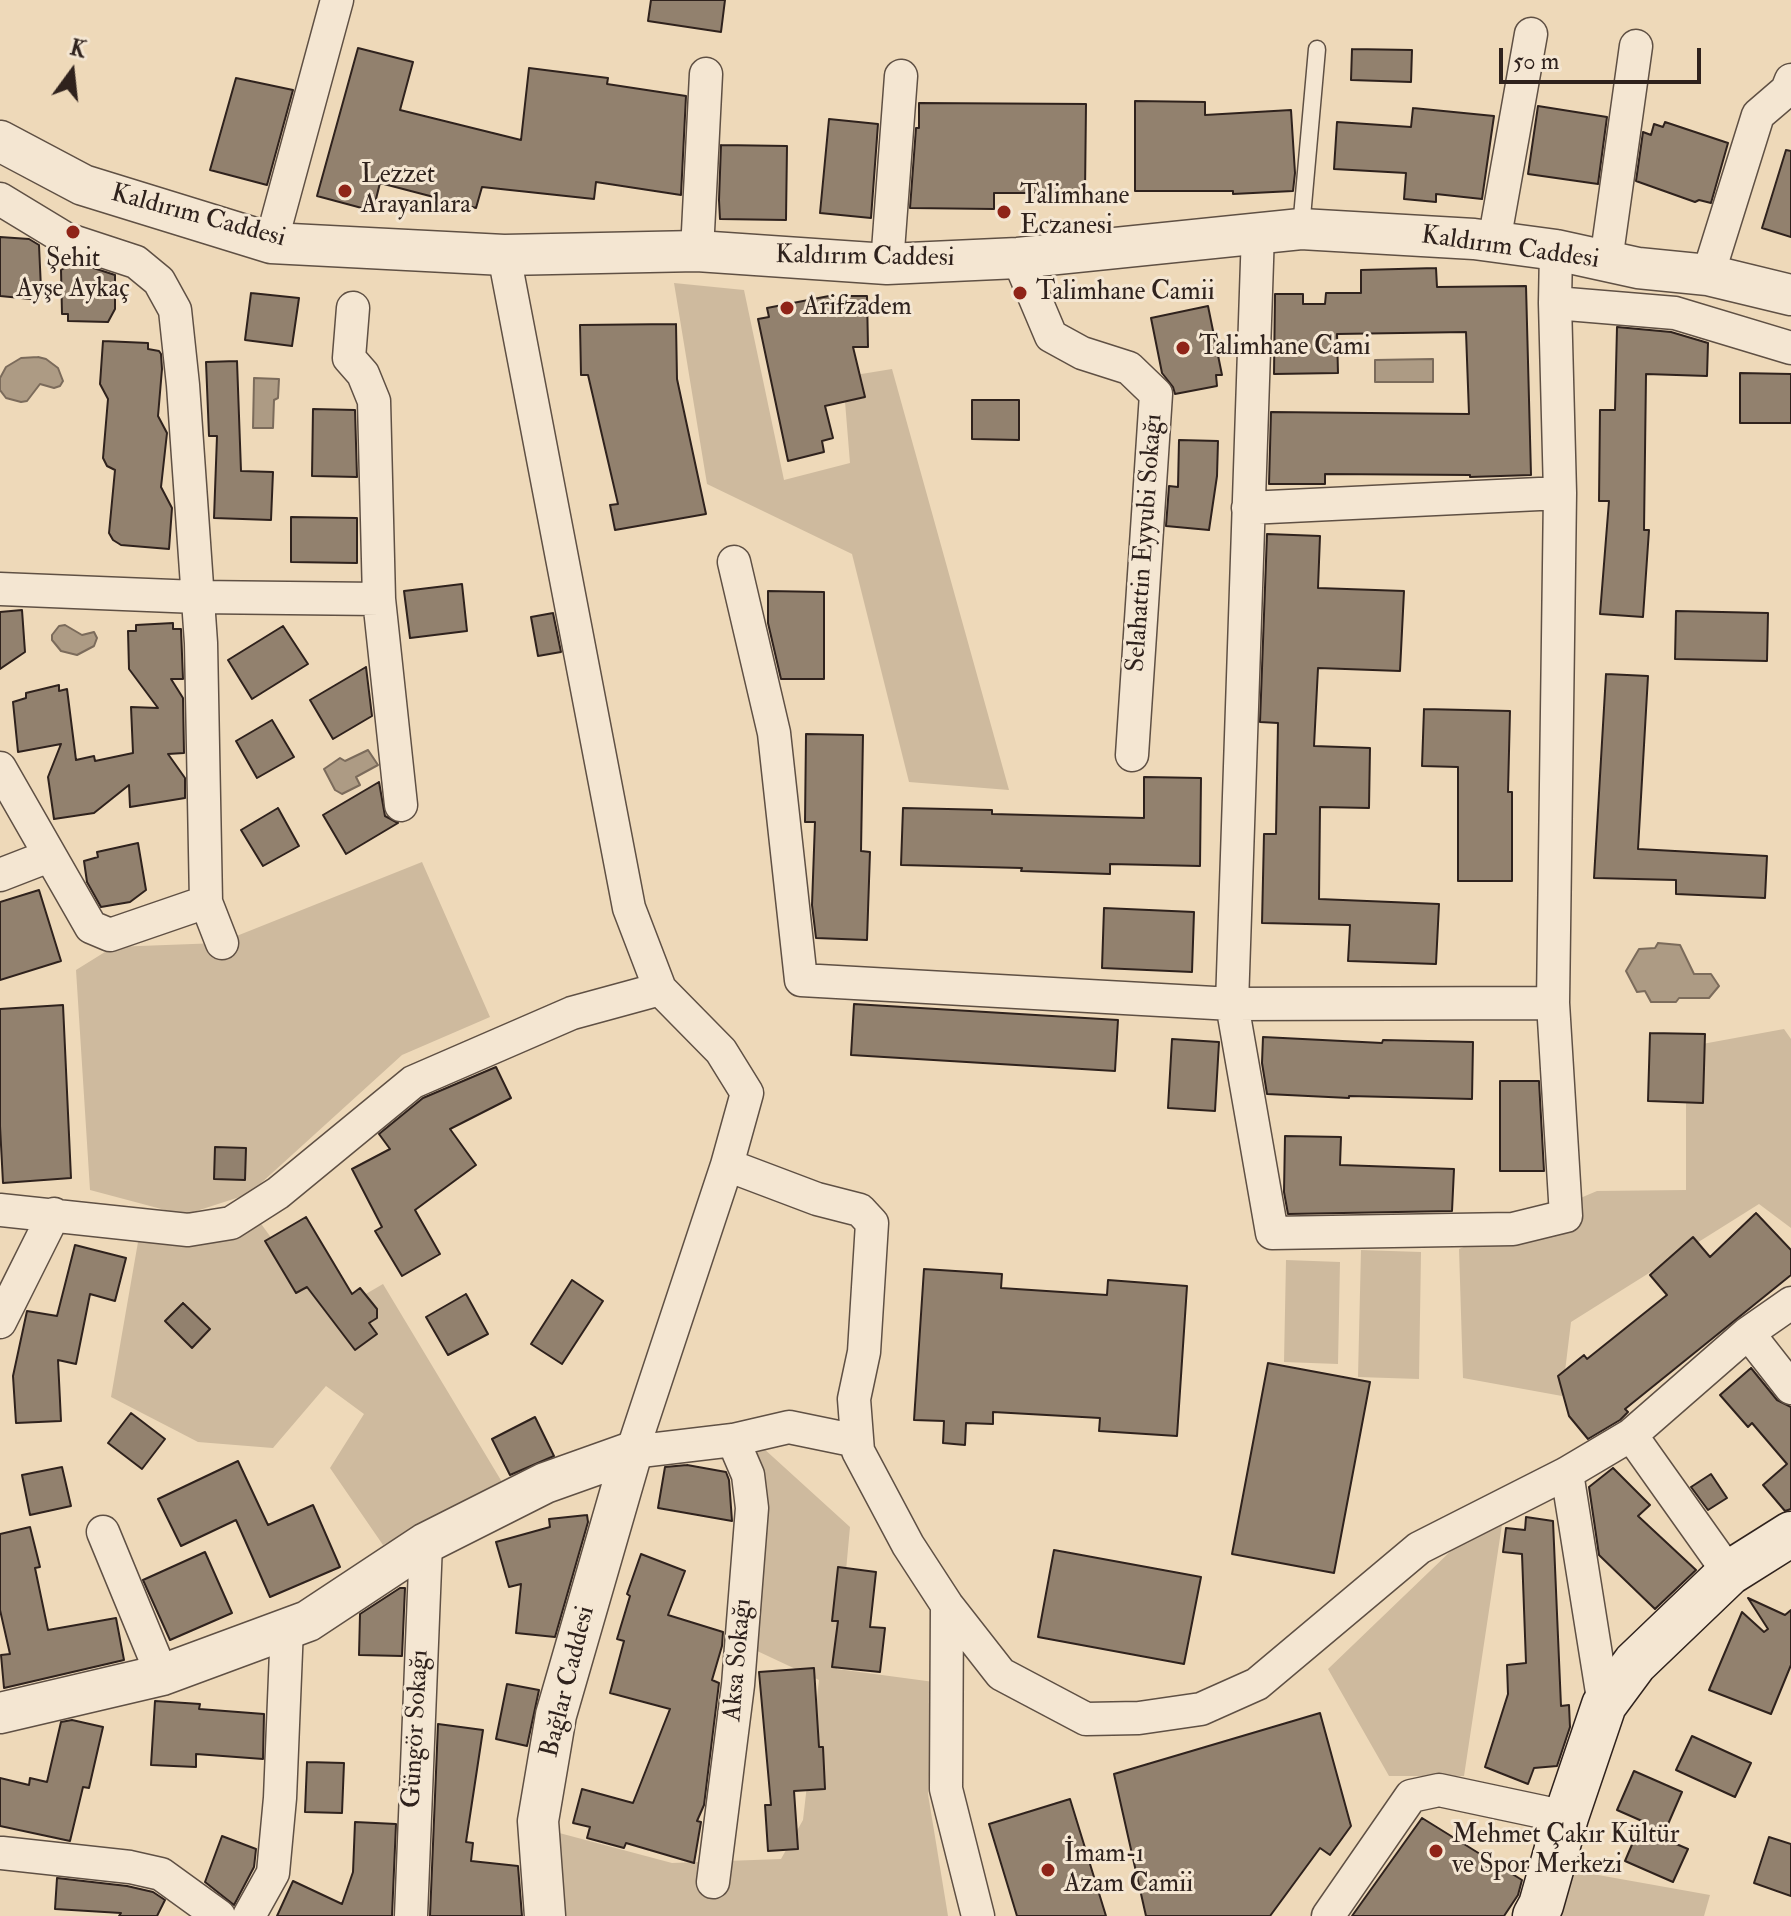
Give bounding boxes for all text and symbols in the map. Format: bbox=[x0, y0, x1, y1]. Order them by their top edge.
north arrow bbox=[32, 32, 112, 112]
scale bar bbox=[1503, 32, 1705, 82]
text: K bbox=[67, 33, 89, 64]
text: 50 m bbox=[1513, 46, 1559, 77]
place label: Lezzet Arayanlara bbox=[361, 160, 471, 222]
street label: Kaldırım Caddesi bbox=[107, 179, 289, 255]
place label: Talimhane Eczanesi bbox=[1020, 181, 1129, 242]
marker: Lezzet Arayanlara bbox=[336, 182, 354, 200]
marker: Talimhane Eczanesi bbox=[995, 203, 1013, 221]
street label: Kaldırım Caddesi bbox=[1419, 221, 1601, 277]
marker: Şehit Ayşe Aykaç bbox=[64, 223, 82, 241]
street label: Kaldırım Caddesi bbox=[775, 241, 955, 275]
place label: Şehit Ayşe Aykaç bbox=[16, 244, 130, 306]
place label: Talimhane Camii bbox=[1036, 277, 1215, 309]
marker: Talimhane Camii bbox=[1011, 284, 1029, 302]
place label: Arifzadem bbox=[803, 292, 912, 324]
marker: Arifzadem bbox=[778, 299, 796, 317]
place label: Talimhane Cami bbox=[1199, 332, 1371, 364]
marker: Talimhane Cami bbox=[1174, 339, 1192, 357]
street label: Selahattin Eyyubi Sokağı bbox=[1121, 413, 1171, 673]
street label: Aksa Sokağı bbox=[718, 1597, 760, 1723]
street label: Bağlar Caddesi bbox=[535, 1603, 603, 1761]
street label: Güngör Sokağı bbox=[397, 1649, 437, 1809]
place label: Mehmet Çakır Kültür ve Spor Merkezi bbox=[1452, 1820, 1679, 1882]
place label: İmam-ı Azam Camii bbox=[1064, 1839, 1193, 1900]
marker: Mehmet Çakır Kültür ve Spor Merkezi bbox=[1427, 1842, 1445, 1860]
marker: İmam-ı Azam Camii bbox=[1039, 1861, 1057, 1879]

